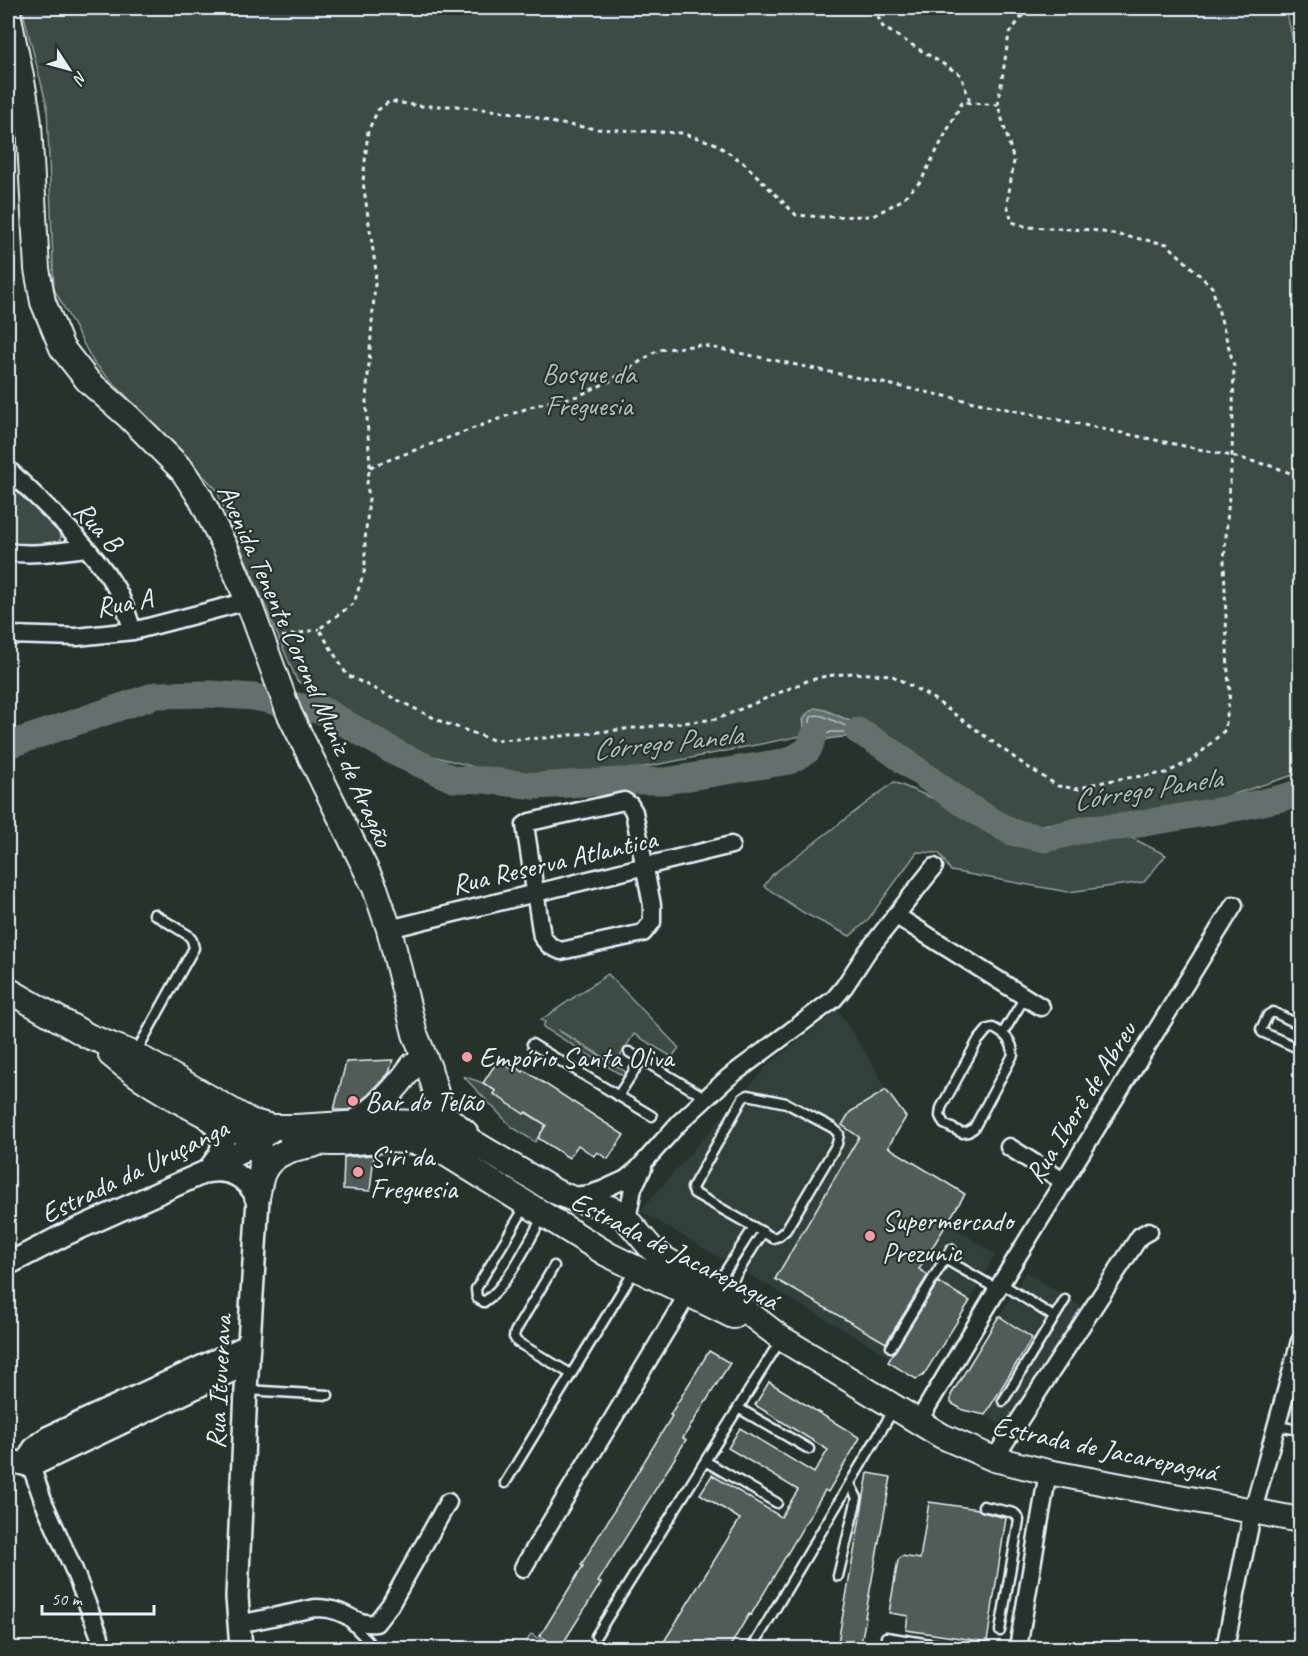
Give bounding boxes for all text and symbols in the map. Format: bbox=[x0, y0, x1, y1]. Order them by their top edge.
north arrow bbox=[39, 39, 99, 99]
text: N bbox=[68, 67, 91, 90]
park label: Bosque da Freguesia bbox=[542, 356, 638, 423]
street label: Avenida Tenente Coronel Muniz de Aragão bbox=[210, 479, 402, 854]
street label: Rua B bbox=[67, 493, 132, 561]
street label: Rua A bbox=[93, 580, 157, 625]
water label: Córrego Panela bbox=[590, 715, 747, 769]
water label: Córrego Panela bbox=[1070, 758, 1227, 819]
street label: Rua Reserva Atlantica bbox=[448, 820, 662, 902]
street label: Rua Iberê de Abreu bbox=[1017, 1014, 1145, 1190]
place label: Empório Santa Oliva bbox=[479, 1040, 676, 1075]
marker: Empório Santa Oliva bbox=[460, 1050, 474, 1064]
place label: Bar do Telão bbox=[365, 1084, 486, 1119]
marker: Bar do Telão bbox=[346, 1094, 360, 1108]
street label: Estrada da Uruçanga bbox=[35, 1109, 235, 1231]
place label: Siri da Freguesia bbox=[370, 1139, 459, 1206]
marker: Siri da Freguesia bbox=[351, 1165, 365, 1179]
street label: Estrada de Jacarepaguá bbox=[565, 1183, 787, 1319]
place label: Supermercado Prezunic bbox=[882, 1203, 1016, 1270]
marker: Supermercado Prezunic bbox=[863, 1229, 877, 1243]
street label: Rua Ituverava bbox=[198, 1312, 240, 1450]
street label: Estrada de Jacarepaguá bbox=[989, 1408, 1223, 1490]
scale bar bbox=[42, 1578, 154, 1616]
text: 50 m bbox=[51, 1588, 84, 1610]

